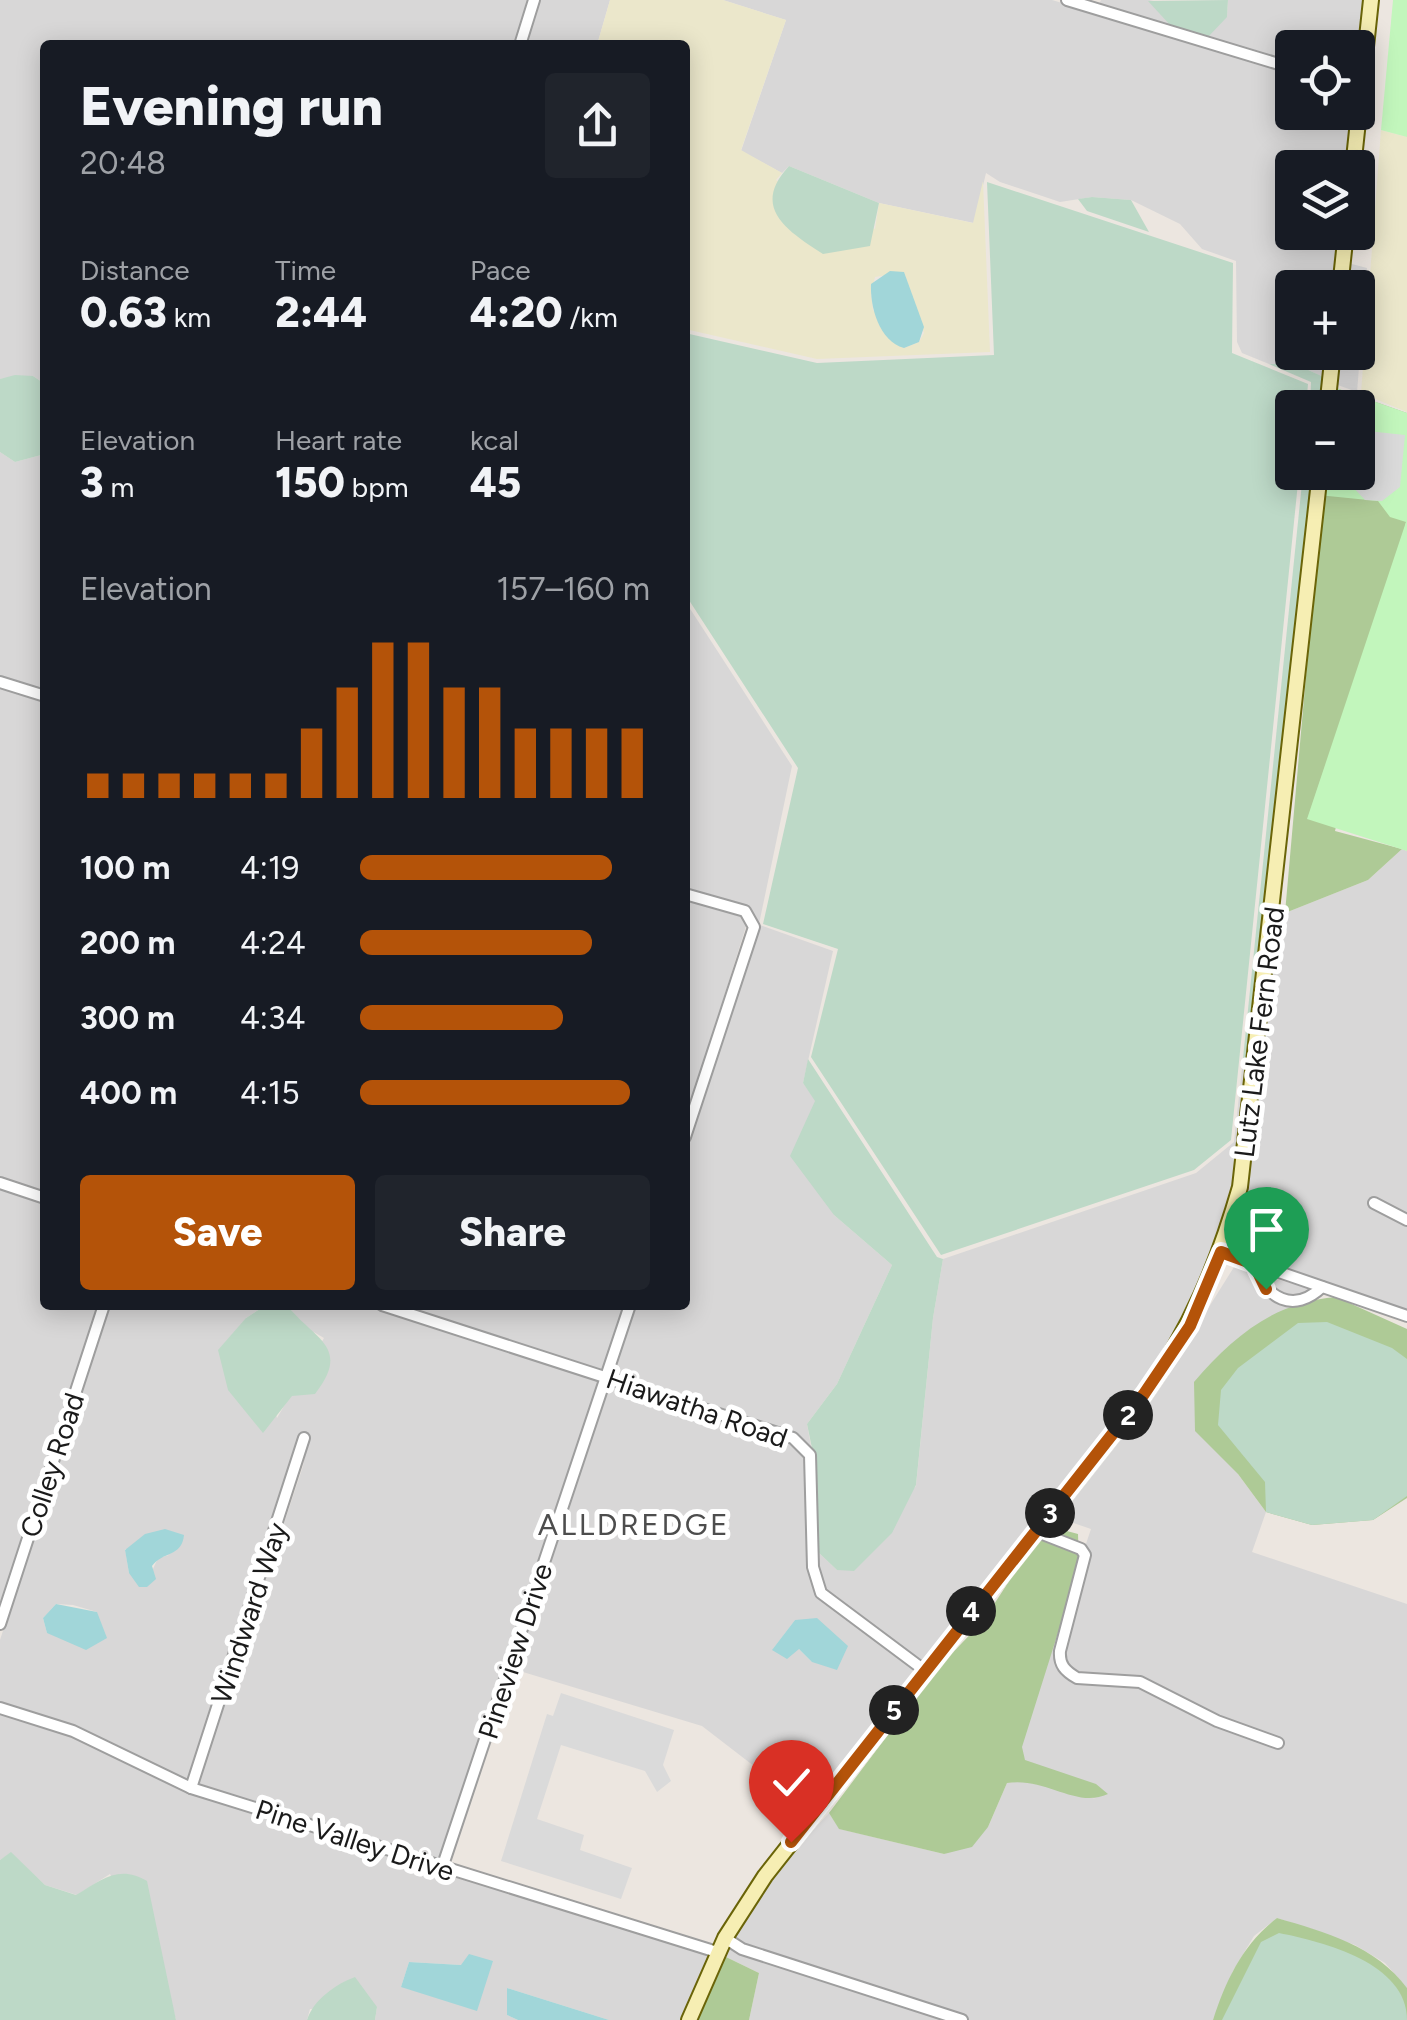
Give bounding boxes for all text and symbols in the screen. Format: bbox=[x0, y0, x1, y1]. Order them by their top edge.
map controls bbox=[1275, 30, 1375, 490]
button: locate bbox=[1275, 30, 1375, 130]
text: Evening run bbox=[80, 73, 383, 139]
button: share bbox=[545, 73, 650, 178]
text: 20:48 bbox=[80, 144, 166, 182]
button: layers bbox=[1275, 150, 1375, 250]
text: Distance bbox=[80, 253, 190, 287]
text: Time bbox=[275, 253, 336, 287]
text: Pace bbox=[470, 253, 531, 287]
button: + bbox=[1275, 270, 1375, 370]
text: 0.63 bbox=[80, 287, 167, 338]
text: 2:44 bbox=[275, 287, 367, 338]
text: 4:20 bbox=[470, 287, 563, 338]
text: km bbox=[167, 300, 211, 334]
text: /km bbox=[563, 300, 618, 334]
button: − bbox=[1275, 390, 1375, 490]
text: Elevation bbox=[80, 423, 195, 457]
text: Heart rate bbox=[275, 423, 402, 457]
text: kcal bbox=[470, 423, 519, 457]
text: 3 bbox=[80, 457, 104, 508]
text: 150 bbox=[275, 457, 345, 508]
text: 45 bbox=[470, 457, 521, 508]
text: m bbox=[104, 470, 134, 504]
text: bpm bbox=[345, 470, 409, 504]
text: Elevation bbox=[80, 570, 212, 608]
text: 157–160 m bbox=[497, 570, 650, 608]
text: 100 m bbox=[80, 849, 171, 887]
text: 4:19 bbox=[240, 849, 299, 887]
street label: Lutz Lake Fern Road bbox=[1227, 905, 1291, 1159]
text: 200 m bbox=[80, 924, 176, 962]
text: 4:24 bbox=[240, 924, 306, 962]
text: 300 m bbox=[80, 999, 175, 1037]
text: 4:34 bbox=[240, 999, 305, 1037]
text: 400 m bbox=[80, 1074, 177, 1112]
text: 4:15 bbox=[240, 1074, 300, 1112]
button: Save bbox=[80, 1175, 355, 1290]
button: Share bbox=[375, 1175, 650, 1290]
pin bbox=[1224, 1187, 1309, 1290]
icon: arrive bbox=[1239, 1202, 1294, 1257]
street label: Hiawatha Road bbox=[602, 1361, 792, 1455]
street label: Colley Road bbox=[13, 1389, 91, 1541]
pin: 2 bbox=[1103, 1390, 1153, 1440]
text: 2 bbox=[1120, 1398, 1136, 1432]
pin: 3 bbox=[1025, 1488, 1075, 1538]
text: 3 bbox=[1042, 1496, 1058, 1530]
district label: ALLDREDGE bbox=[538, 1506, 730, 1543]
street label: Windward Way bbox=[204, 1518, 294, 1708]
street label: Pineview Drive bbox=[471, 1559, 559, 1743]
pin: 4 bbox=[946, 1586, 996, 1636]
text: 4 bbox=[962, 1594, 980, 1628]
pin: 5 bbox=[869, 1685, 919, 1735]
text: 5 bbox=[886, 1693, 902, 1727]
pin bbox=[749, 1740, 834, 1843]
icon: check bbox=[764, 1755, 819, 1810]
street label: Pine Valley Drive bbox=[251, 1792, 459, 1888]

